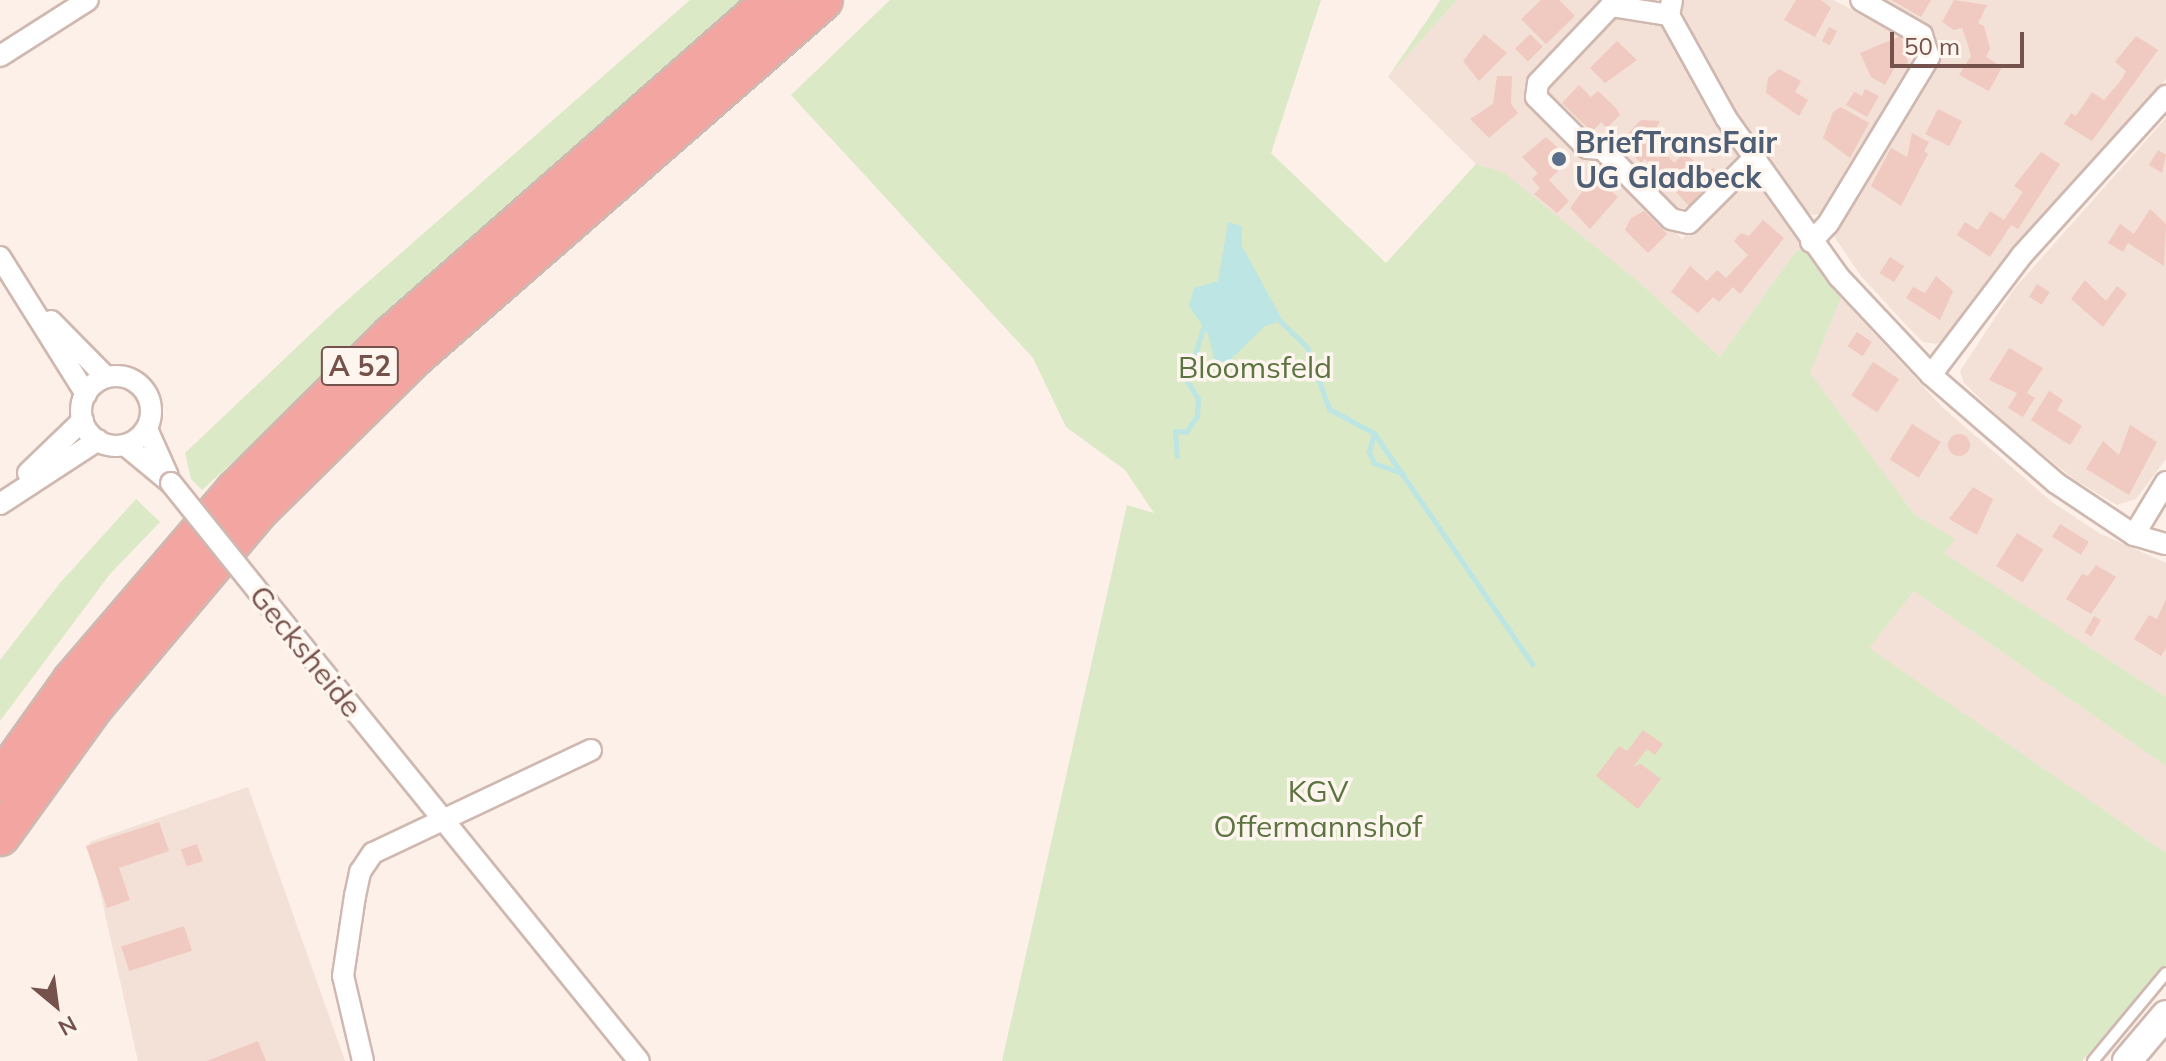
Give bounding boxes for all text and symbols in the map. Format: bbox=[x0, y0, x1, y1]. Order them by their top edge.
scale bar bbox=[1894, 16, 2028, 66]
text: 50 m bbox=[1904, 31, 1960, 61]
place label: BriefTransFair UG Gladbeck bbox=[1575, 124, 1777, 194]
marker: BriefTransFair UG Gladbeck bbox=[1550, 150, 1568, 168]
road number: A 52 bbox=[320, 342, 400, 390]
park label: Bloomsfeld bbox=[1178, 349, 1332, 385]
street label: Gecksheide bbox=[242, 578, 370, 724]
park label: KGV Offermannshof bbox=[1214, 773, 1422, 844]
north arrow bbox=[16, 965, 96, 1045]
text: N bbox=[54, 1010, 82, 1042]

